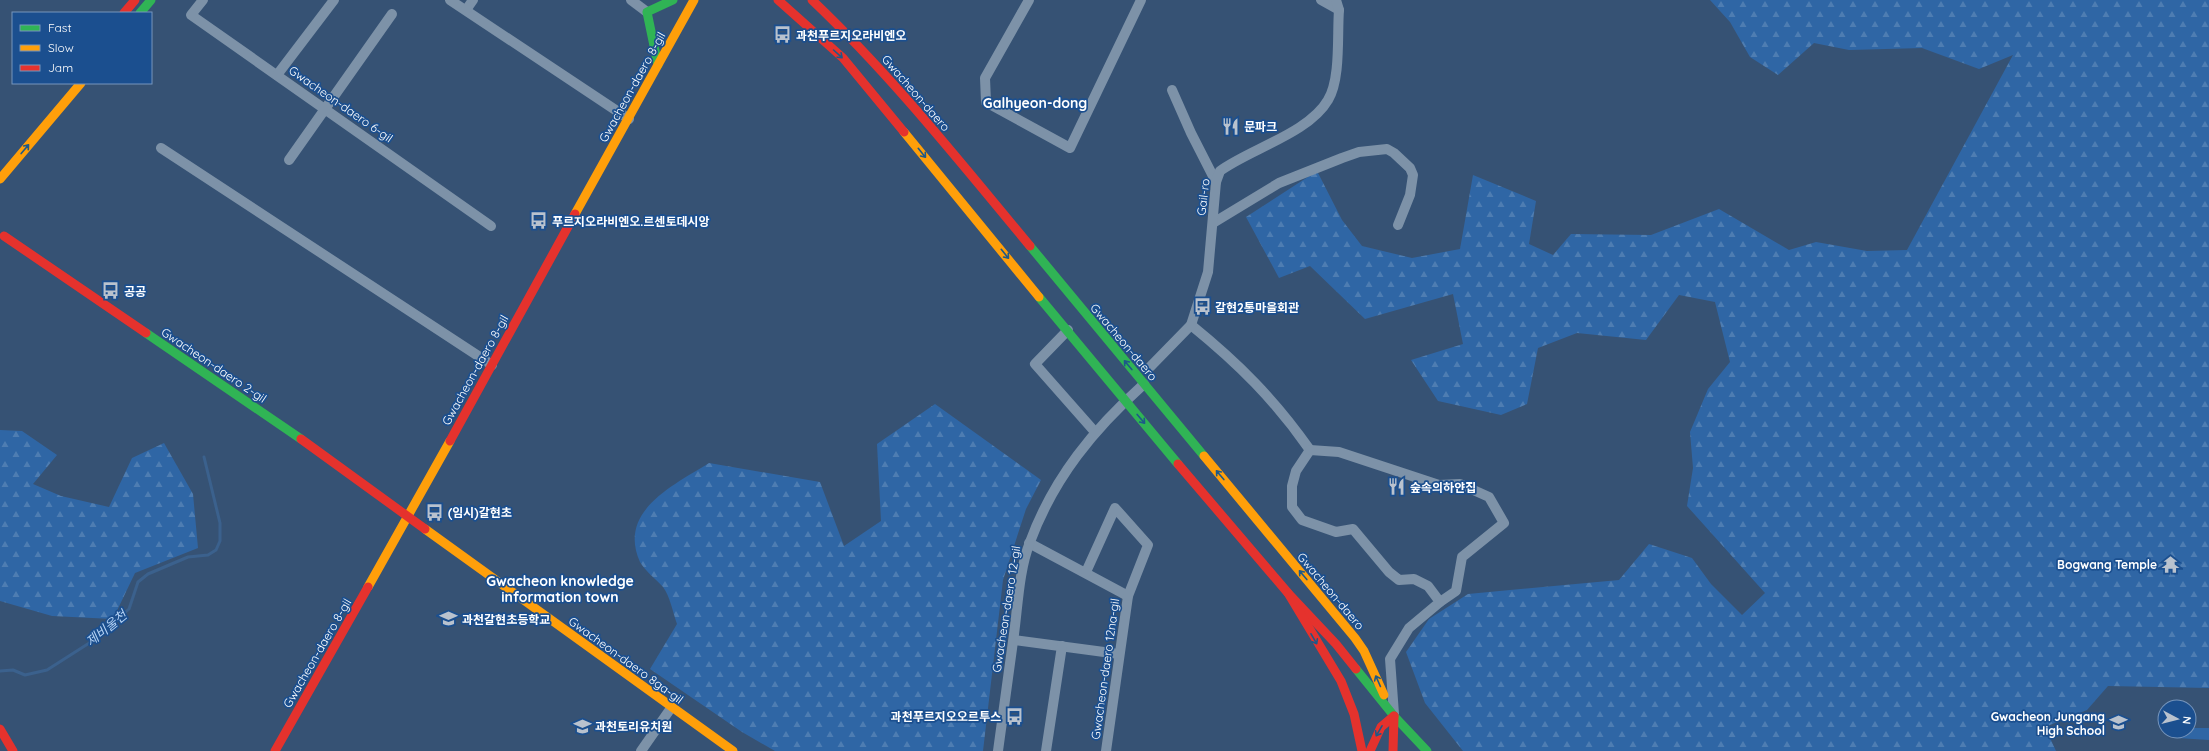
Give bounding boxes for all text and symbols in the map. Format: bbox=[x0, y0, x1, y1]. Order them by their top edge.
legend bbox=[12, 12, 152, 84]
text: Fast bbox=[48, 20, 72, 35]
bus stop icon: 과천푸르지오라비엔오 bbox=[773, 25, 793, 45]
place label: 과천푸르지오라비엔오 bbox=[796, 28, 906, 43]
street label: Gwacheon-daero 8-gil bbox=[595, 29, 669, 145]
text: Slow bbox=[48, 40, 74, 55]
one-way arrow bbox=[833, 49, 844, 58]
street label: Gwacheon-daero bbox=[879, 52, 953, 134]
text: Jam bbox=[48, 60, 73, 75]
street label: Gwacheon-daero 6-gil bbox=[286, 62, 396, 146]
district label: Galhyeon-dong bbox=[983, 94, 1087, 112]
restaurant icon: 문파크 bbox=[1221, 116, 1241, 136]
place label: 문파크 bbox=[1244, 119, 1277, 134]
one-way arrow bbox=[21, 143, 30, 154]
one-way arrow bbox=[917, 148, 926, 159]
street label: Gail-ro bbox=[1193, 178, 1213, 216]
bus stop icon: 푸르지오라비엔오.르센토데시앙 bbox=[529, 211, 549, 231]
place label: 푸르지오라비엔오.르센토데시앙 bbox=[552, 214, 710, 229]
one-way arrow bbox=[1000, 248, 1009, 259]
bus stop icon: 공공 bbox=[101, 281, 121, 301]
place label: 공공 bbox=[124, 284, 146, 299]
bus stop icon: 갈현2통마을회관 bbox=[1192, 297, 1212, 317]
street label: Gwacheon-daero bbox=[1087, 300, 1161, 384]
place label: 갈현2통마을회관 bbox=[1215, 300, 1299, 315]
street label: Gwacheon-daero 8-gil bbox=[438, 312, 512, 428]
street label: Gwacheon-daero 2-gil bbox=[159, 324, 269, 406]
one-way arrow bbox=[1123, 359, 1132, 370]
one-way arrow bbox=[1136, 413, 1145, 424]
one-way arrow bbox=[1215, 470, 1224, 481]
restaurant icon: 숲속의하얀집 bbox=[1387, 477, 1407, 497]
place label: 숲속의하얀집 bbox=[1410, 480, 1476, 495]
bus stop icon: (임시)갈현초 bbox=[425, 502, 445, 522]
place label: (임시)갈현초 bbox=[448, 505, 512, 520]
street label: Gwacheon-daero 12-gil bbox=[989, 545, 1023, 673]
street label: Gwacheon-daero bbox=[1294, 549, 1368, 633]
temple icon: Bogwang Temple bbox=[2160, 554, 2180, 574]
place label: Bogwang Temple bbox=[2057, 557, 2157, 572]
one-way arrow bbox=[1299, 570, 1308, 581]
district label: Gwacheon knowledge information town bbox=[486, 572, 634, 606]
street label: Gwacheon-daero 8-gil bbox=[280, 596, 354, 710]
street label: Gwacheon-daero 12na-gil bbox=[1088, 597, 1122, 741]
water label: 제비울천 bbox=[82, 606, 130, 649]
school or university icon: 과천갈현초등학교 bbox=[439, 609, 459, 629]
place label: 과천갈현초등학교 bbox=[462, 612, 550, 627]
street label: Gwacheon-daero 8ga-gil bbox=[566, 613, 686, 707]
one-way arrow bbox=[1311, 633, 1319, 645]
one-way arrow bbox=[1374, 675, 1381, 687]
north arrow bbox=[2157, 699, 2197, 739]
bus stop icon: 과천푸르지오오르투스 bbox=[1004, 706, 1024, 726]
place label: 과천푸르지오오르투스 bbox=[891, 709, 1001, 724]
place label: Gwacheon Jungang High School bbox=[1991, 709, 2105, 738]
school or university icon: Gwacheon Jungang High School bbox=[2108, 713, 2128, 733]
text: N bbox=[2179, 715, 2194, 725]
school or university icon: 과천토리유치원 bbox=[572, 716, 592, 736]
place label: 과천토리유치원 bbox=[595, 719, 672, 734]
one-way arrow bbox=[1374, 725, 1382, 737]

